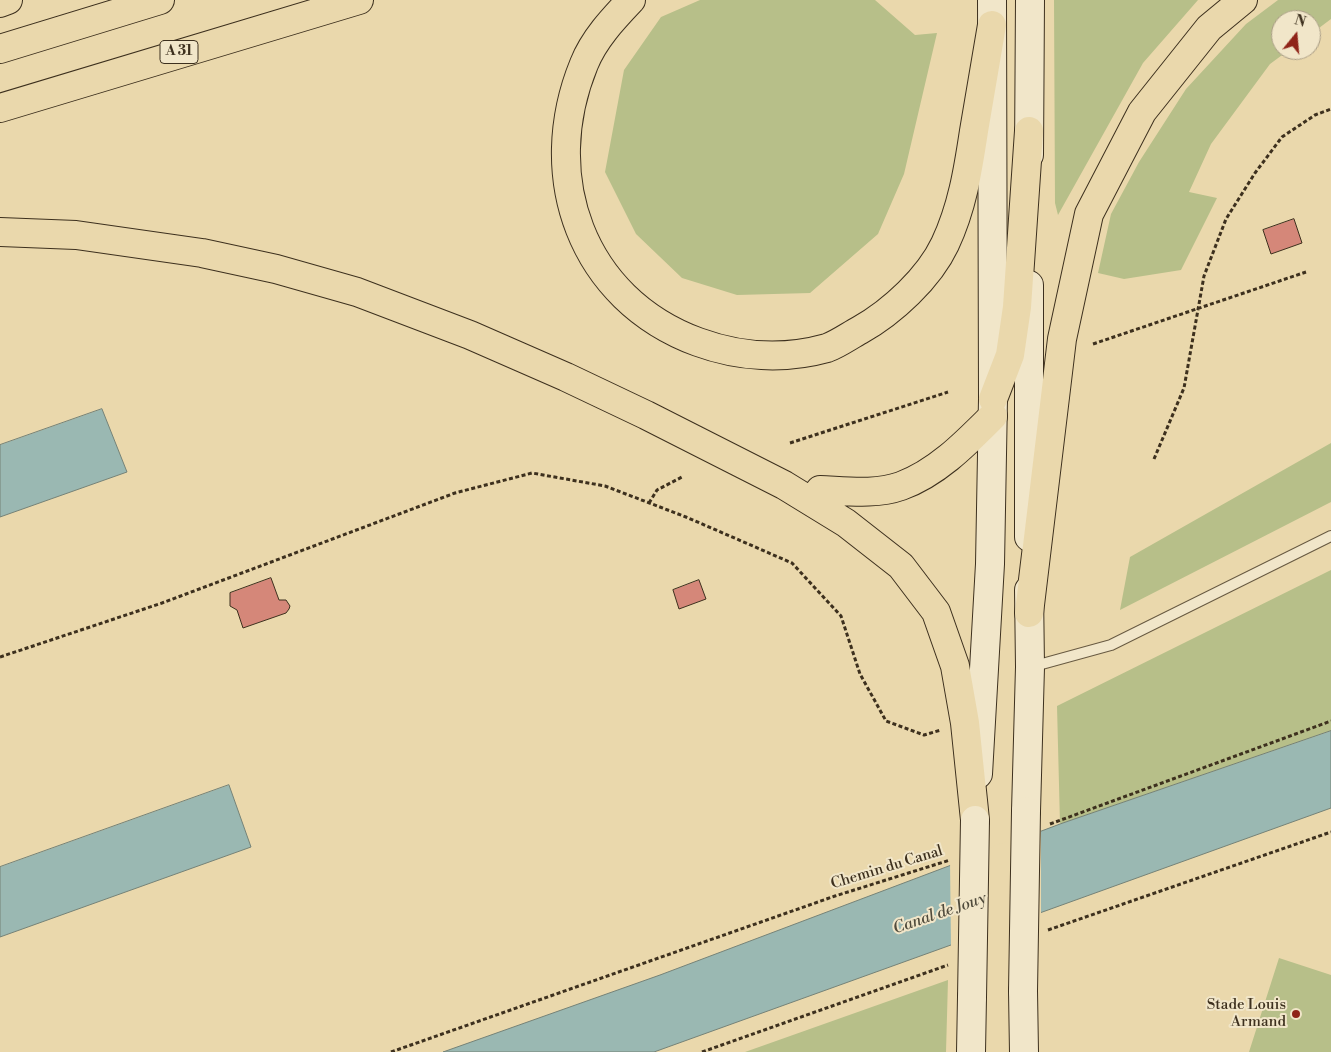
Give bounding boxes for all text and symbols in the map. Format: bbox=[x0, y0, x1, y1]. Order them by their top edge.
north arrow bbox=[1271, 10, 1321, 60]
text: N bbox=[1292, 11, 1308, 32]
road number: A 31 bbox=[160, 41, 198, 64]
street label: Chemin du Canal bbox=[829, 842, 945, 894]
water label: Canal de Jouy bbox=[891, 889, 989, 939]
place label: Stade Louis Armand bbox=[1207, 996, 1286, 1031]
marker: Stade Louis Armand bbox=[1290, 1008, 1302, 1020]

